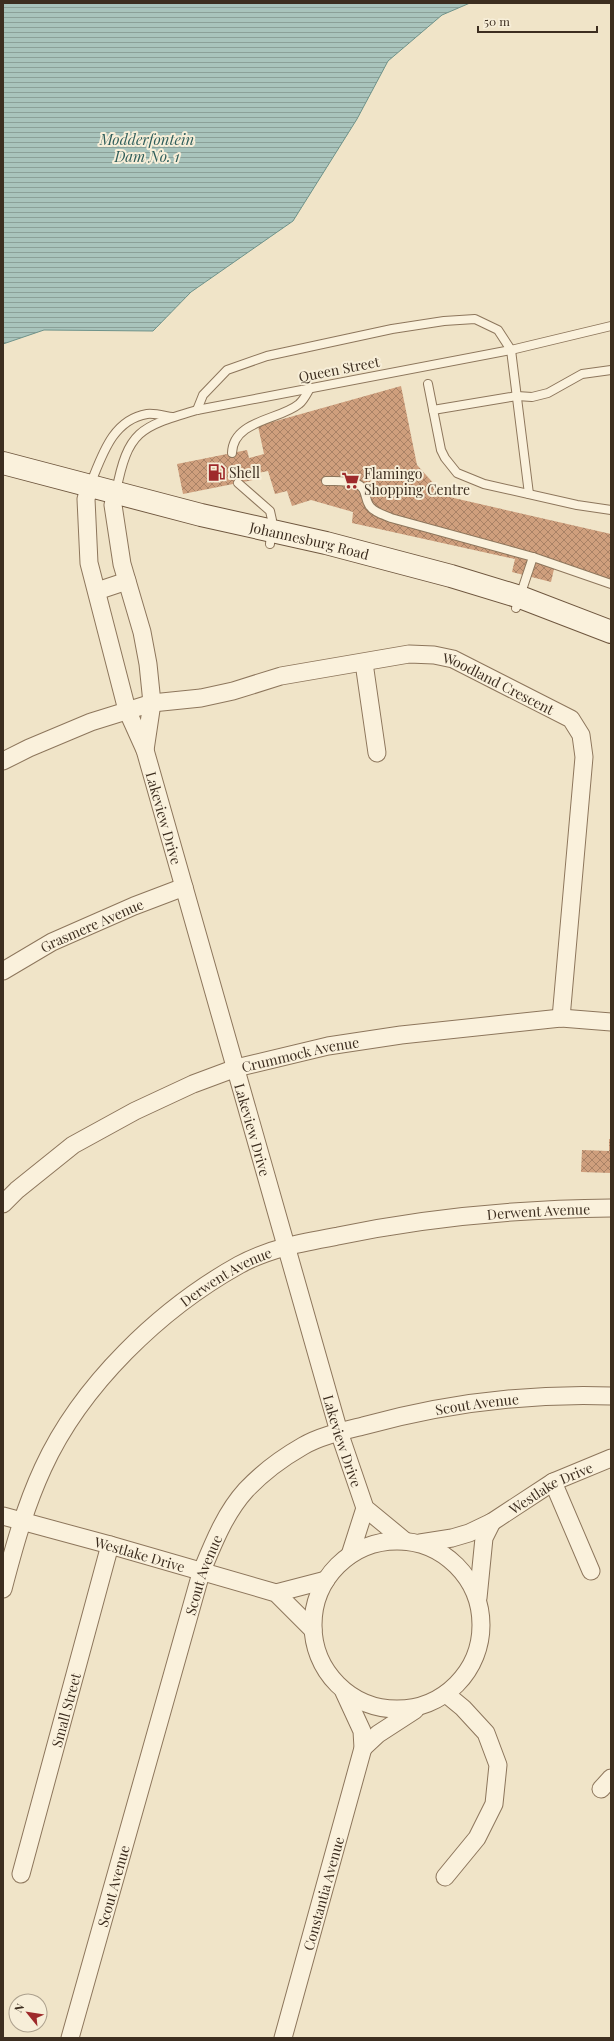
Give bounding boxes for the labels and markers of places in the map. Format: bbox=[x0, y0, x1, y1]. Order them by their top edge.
fuel station icon: Shell bbox=[206, 462, 226, 482]
place label: Shell bbox=[229, 463, 260, 482]
place label: Flamingo Shopping Centre bbox=[364, 464, 470, 499]
supermarket icon: Flamingo Shopping Centre bbox=[341, 471, 361, 491]

